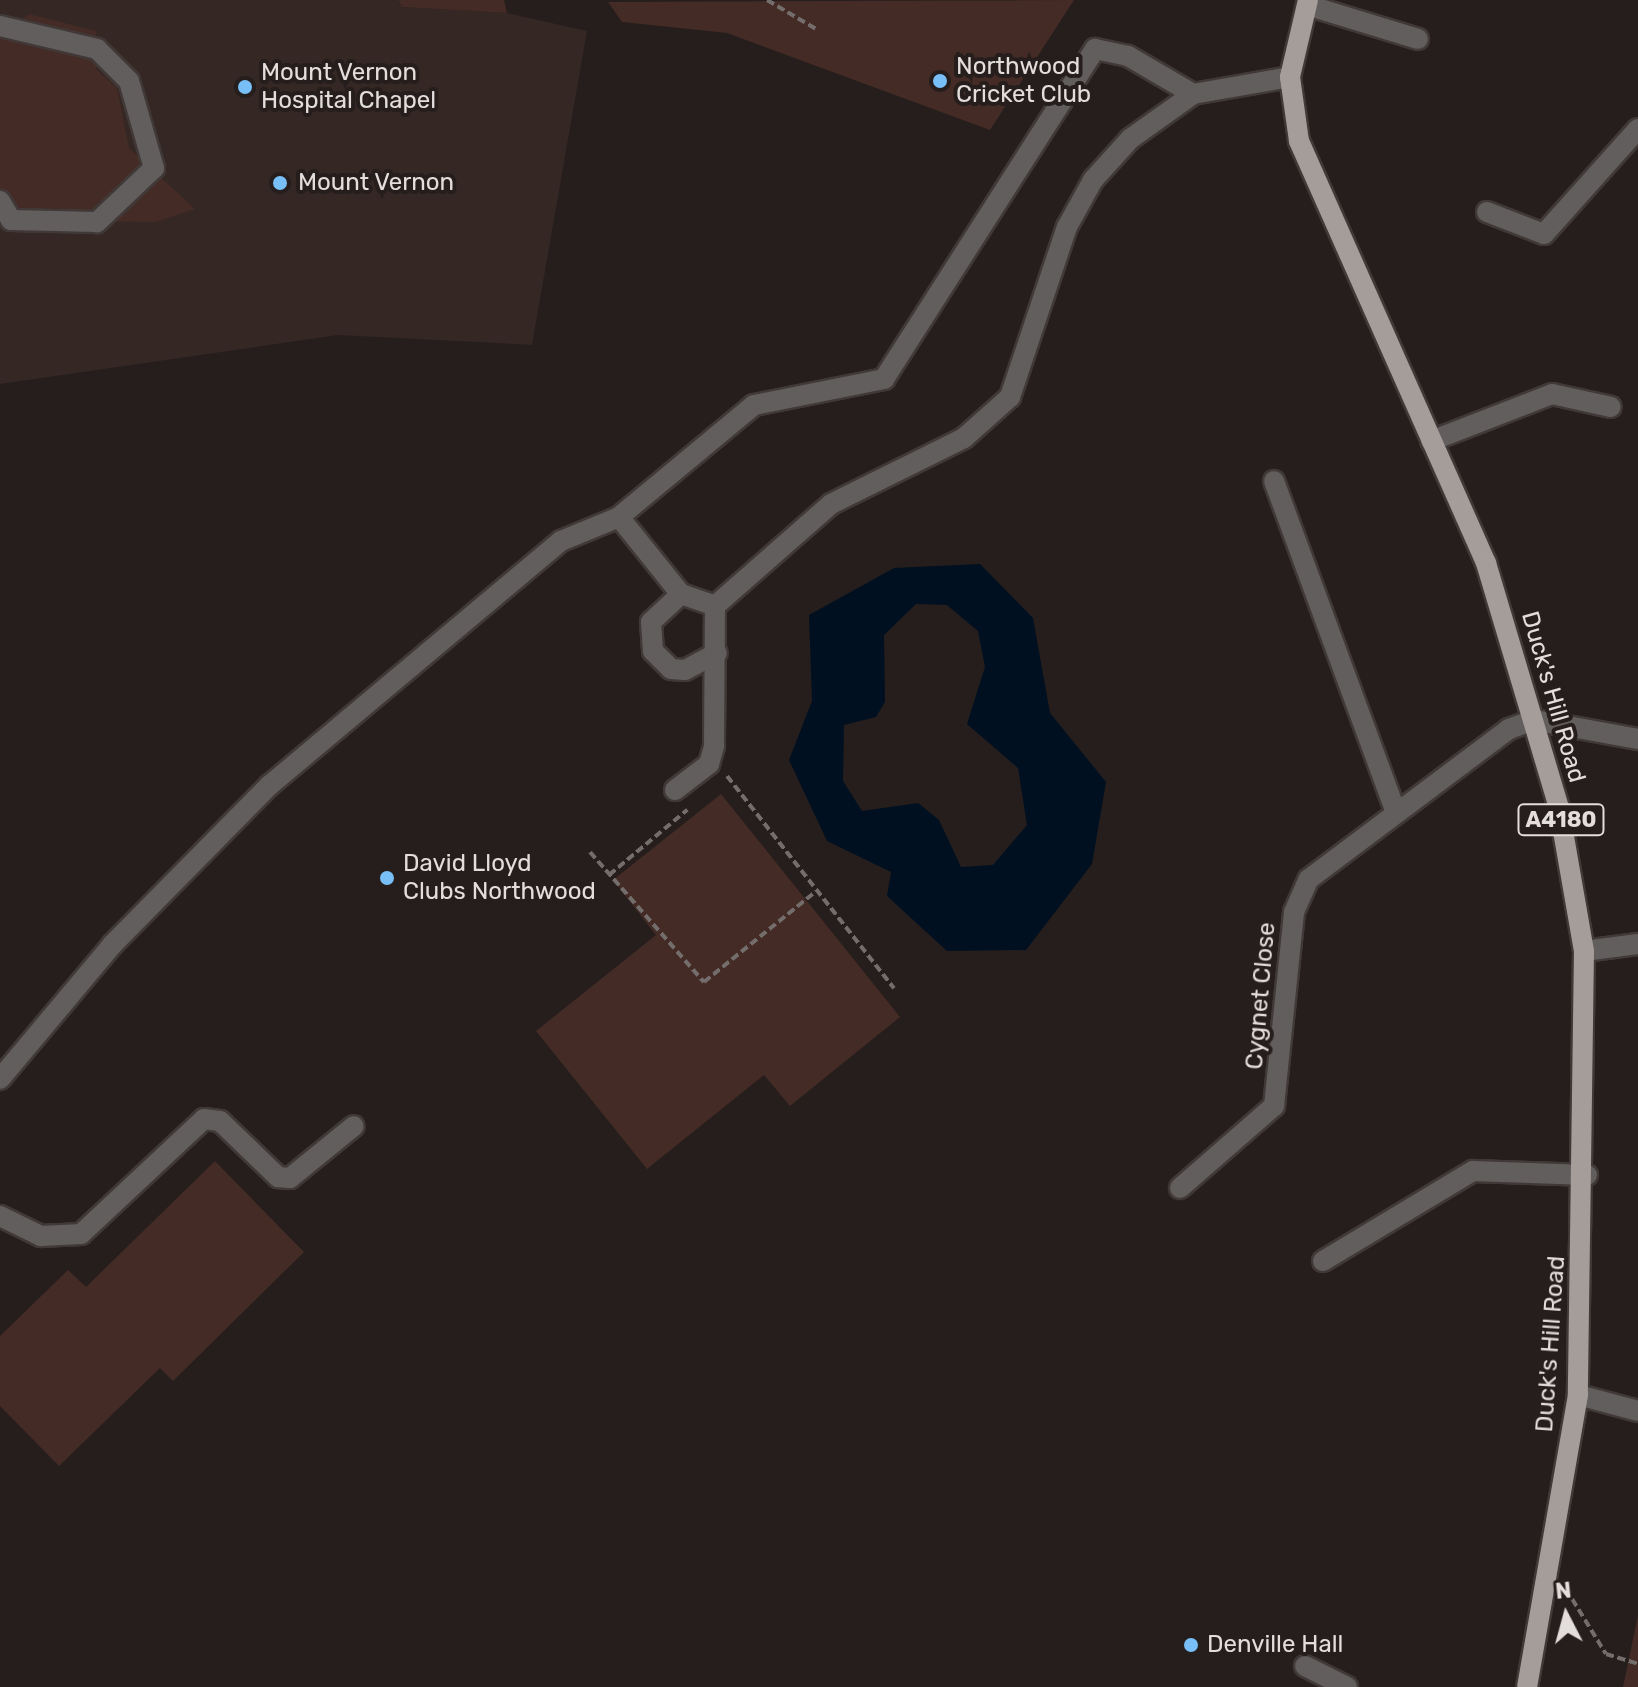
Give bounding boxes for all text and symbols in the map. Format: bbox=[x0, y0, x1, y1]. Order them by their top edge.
place label: Northwood Cricket Club bbox=[956, 53, 1091, 109]
place label: Mount Vernon Hospital Chapel bbox=[261, 59, 436, 115]
marker: Northwood Cricket Club bbox=[931, 72, 949, 90]
marker: Mount Vernon Hospital Chapel bbox=[236, 78, 254, 96]
place label: Mount Vernon bbox=[298, 169, 455, 197]
marker: Mount Vernon bbox=[269, 172, 291, 194]
street label: Duck's Hill Road bbox=[1515, 608, 1591, 786]
road number: A4180 bbox=[1517, 802, 1605, 838]
place label: David Lloyd Clubs Northwood bbox=[403, 850, 596, 906]
marker: David Lloyd Clubs Northwood bbox=[378, 869, 396, 887]
street label: Cygnet Close bbox=[1240, 921, 1282, 1071]
street label: Duck's Hill Road bbox=[1530, 1255, 1572, 1433]
north arrow bbox=[1526, 1575, 1606, 1655]
text: N bbox=[1554, 1576, 1573, 1605]
place label: Denville Hall bbox=[1207, 1631, 1343, 1659]
marker: Denville Hall bbox=[1182, 1636, 1200, 1654]

